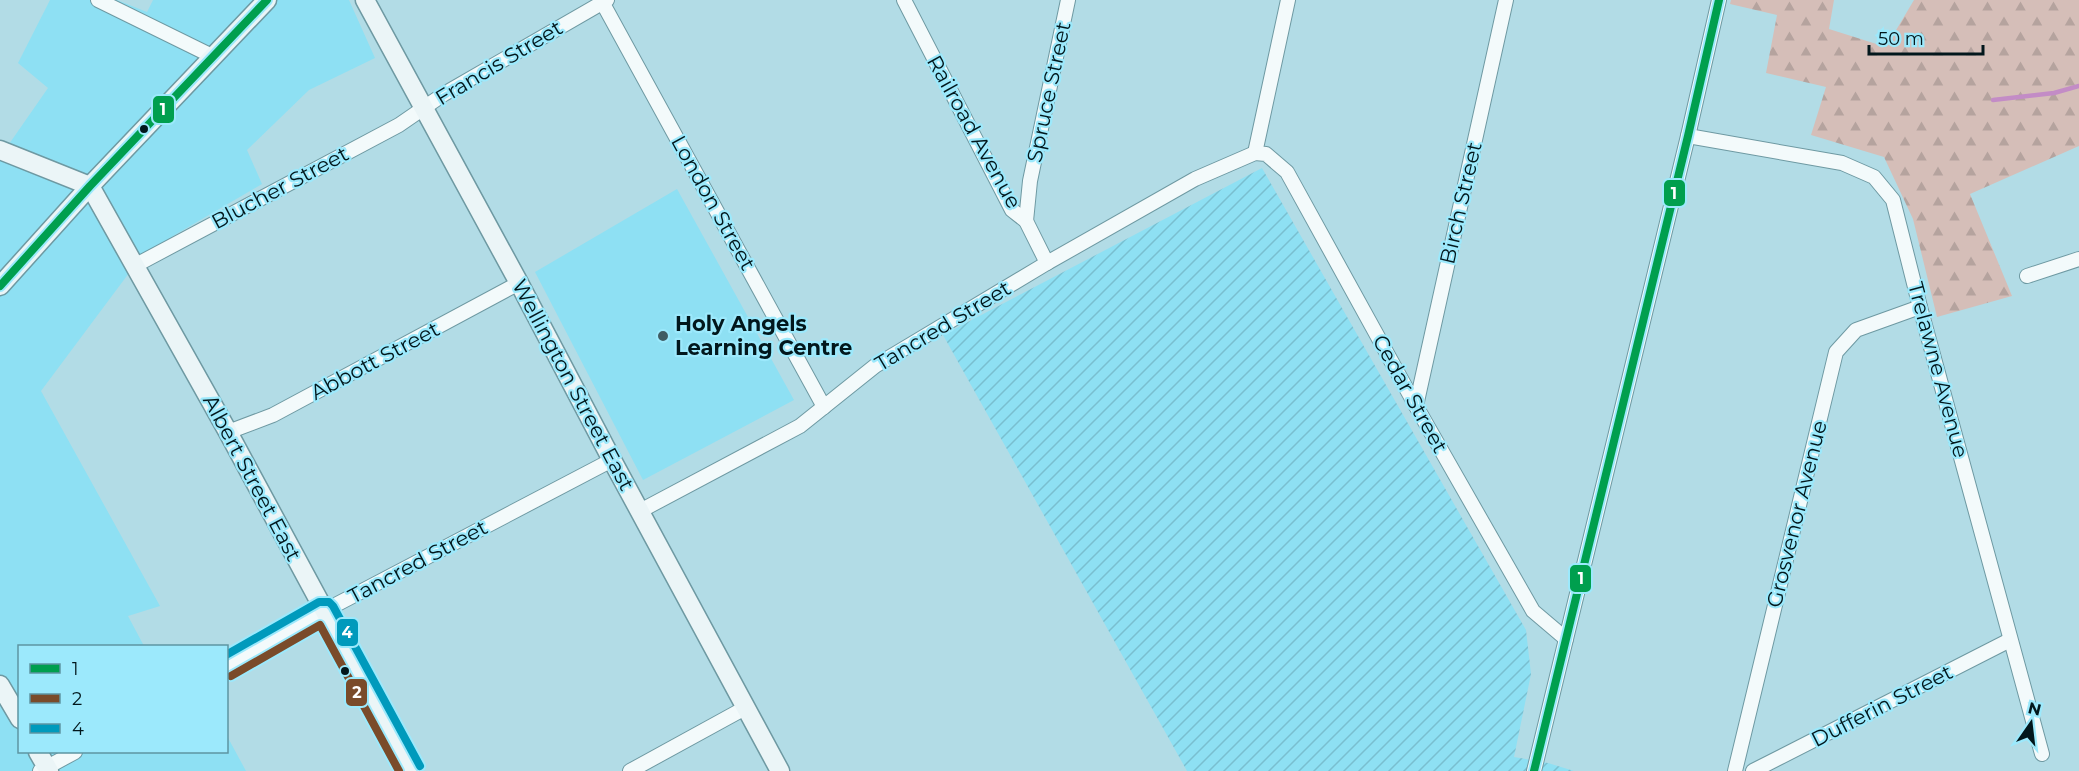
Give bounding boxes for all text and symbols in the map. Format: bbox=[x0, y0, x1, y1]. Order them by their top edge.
street label: Francis Street bbox=[431, 15, 567, 110]
scale bar bbox=[1869, 18, 1983, 56]
street label: Spruce Street bbox=[1021, 19, 1076, 164]
text: 50 m bbox=[1878, 28, 1924, 50]
street label: Railroad Avenue bbox=[922, 51, 1027, 213]
line badge: 1 bbox=[152, 95, 175, 124]
text: 1 bbox=[160, 100, 166, 119]
unlabelled marker bbox=[138, 123, 150, 135]
street label: London Street bbox=[666, 131, 761, 274]
street label: Birch Street bbox=[1434, 139, 1487, 266]
street label: Blucher Street bbox=[207, 141, 353, 234]
line badge: 1 bbox=[1663, 179, 1686, 207]
text: 1 bbox=[1671, 184, 1677, 203]
street label: Wellington Street East bbox=[507, 275, 640, 495]
street label: Tancred Street bbox=[870, 275, 1015, 376]
street label: Trelawne Avenue bbox=[1903, 279, 1974, 460]
place label: Holy Angels Learning Centre bbox=[675, 311, 852, 360]
street label: Abbott Street bbox=[306, 316, 444, 405]
marker: Holy Angels Learning Centre bbox=[656, 329, 670, 343]
street label: Cedar Street bbox=[1368, 330, 1453, 457]
street label: Albert Street East bbox=[198, 390, 307, 565]
street label: Grosvenor Avenue bbox=[1761, 418, 1832, 610]
street label: Tancred Street bbox=[344, 514, 492, 609]
line badge: 1 bbox=[1569, 564, 1592, 593]
text: 1 bbox=[1578, 569, 1584, 588]
line badge: 4 bbox=[336, 618, 359, 647]
text: 4 bbox=[341, 623, 353, 642]
legend bbox=[18, 645, 228, 753]
text: 1 bbox=[72, 658, 79, 680]
street label: Dufferin Street bbox=[1807, 659, 1957, 752]
unlabelled marker bbox=[339, 665, 351, 677]
line badge: 2 bbox=[345, 678, 368, 707]
text: 2 bbox=[352, 683, 362, 702]
text: 2 bbox=[72, 688, 82, 710]
north arrow bbox=[2001, 693, 2061, 753]
text: N bbox=[2026, 698, 2043, 720]
text: 4 bbox=[72, 718, 84, 740]

